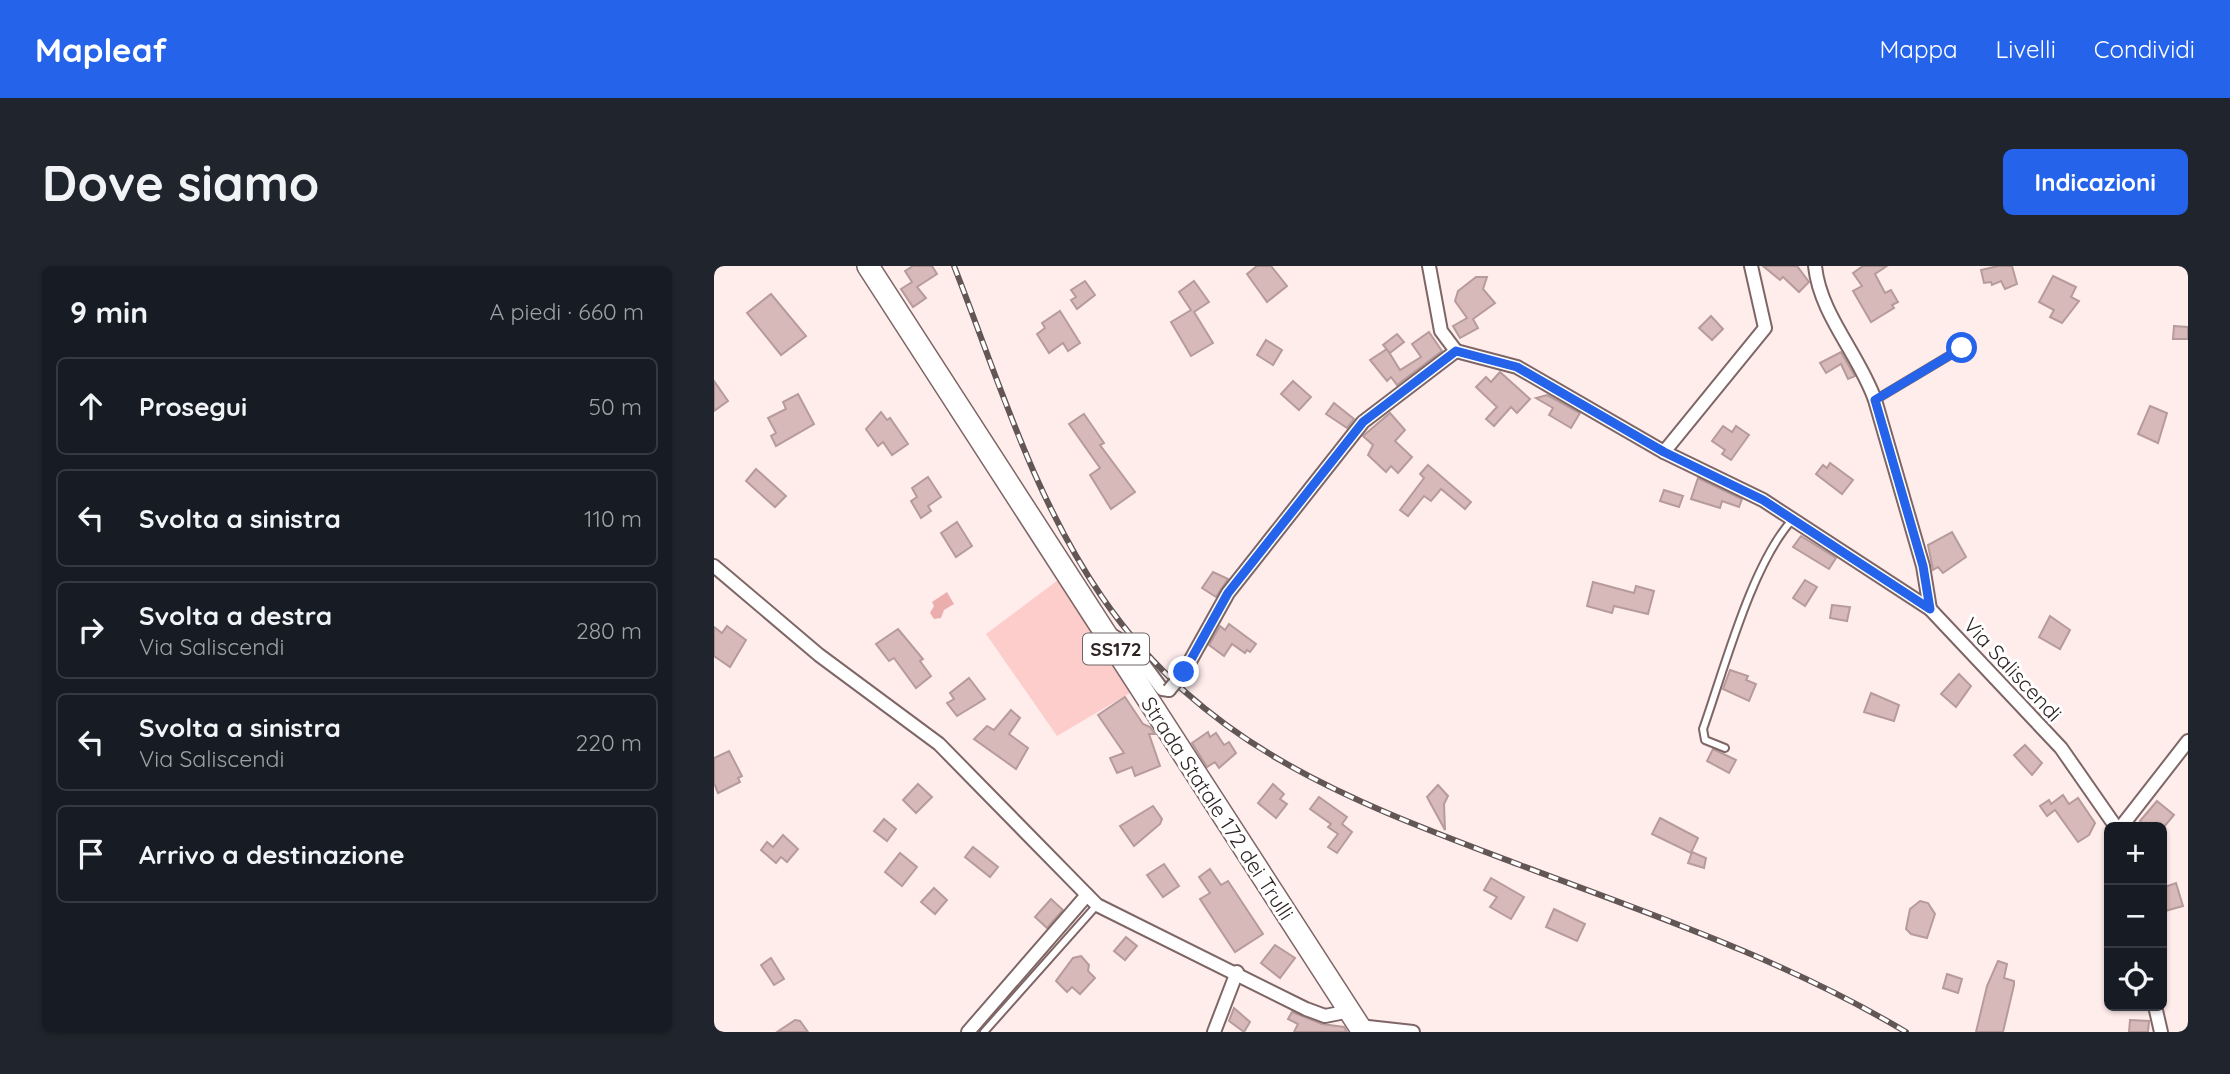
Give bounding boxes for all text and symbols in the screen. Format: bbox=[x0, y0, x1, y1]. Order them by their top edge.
text: Mapleaf bbox=[35, 29, 167, 70]
text: Mappa bbox=[1880, 34, 1958, 64]
text: Livelli bbox=[1996, 34, 2056, 64]
text: Condividi bbox=[2094, 34, 2195, 64]
button: Indicazioni bbox=[2003, 149, 2188, 215]
text: Dove siamo bbox=[42, 152, 319, 213]
text: 9 min bbox=[70, 293, 148, 331]
text: A piedi · 660 m bbox=[489, 297, 644, 326]
route start bbox=[1946, 332, 1977, 363]
icon: ahead bbox=[72, 387, 110, 425]
text: Prosegui bbox=[139, 390, 247, 423]
text: 50 m bbox=[589, 392, 642, 421]
icon: left bbox=[72, 499, 110, 537]
text: Svolta a sinistra bbox=[139, 502, 341, 535]
text: 110 m bbox=[584, 504, 642, 533]
text: Svolta a destra bbox=[139, 599, 332, 632]
icon: right bbox=[72, 611, 110, 649]
street label: Via Saliscendi bbox=[1958, 612, 2068, 726]
text: 280 m bbox=[576, 616, 642, 645]
text: Via Saliscendi bbox=[139, 632, 284, 661]
road number: SS172 bbox=[1083, 634, 1149, 664]
route end bbox=[1168, 656, 1199, 687]
street label: Strada Statale 172 dei Trulli bbox=[1136, 692, 1300, 924]
text: Svolta a sinistra bbox=[139, 711, 341, 744]
icon: left bbox=[72, 723, 110, 761]
text: 220 m bbox=[576, 728, 642, 757]
text: Via Saliscendi bbox=[139, 744, 284, 773]
map controls bbox=[2104, 822, 2167, 1011]
button: + bbox=[2104, 822, 2167, 885]
icon: arrive bbox=[72, 835, 110, 873]
text: Arrivo a destinazione bbox=[139, 838, 405, 871]
button: − bbox=[2104, 885, 2167, 948]
button: locate bbox=[2104, 948, 2167, 1011]

